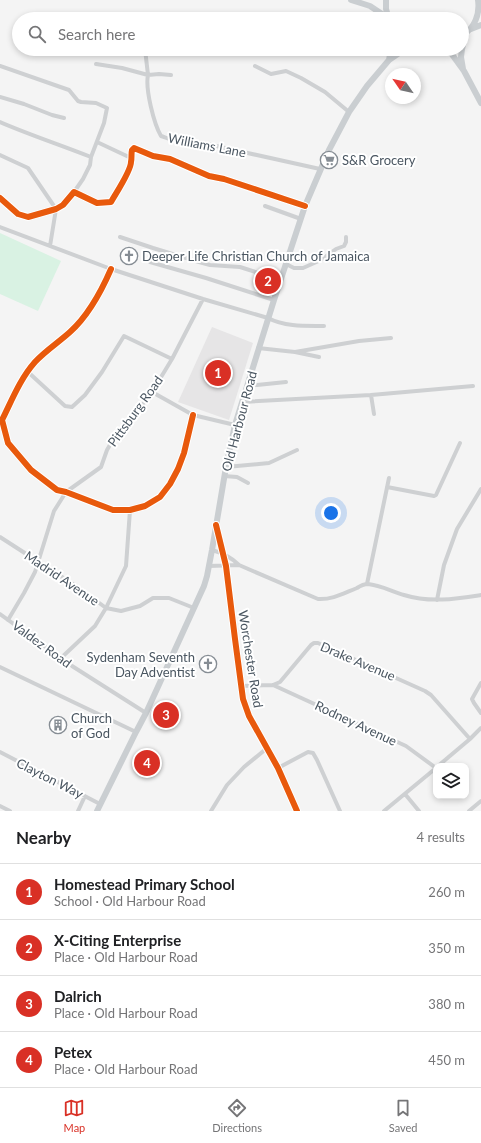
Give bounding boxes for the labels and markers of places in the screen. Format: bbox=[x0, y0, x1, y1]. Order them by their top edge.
supermarket icon: S&R Grocery bbox=[319, 150, 339, 170]
place label: S&R Grocery bbox=[342, 152, 416, 168]
church icon: Deeper Life Christian Church of Jamaica bbox=[119, 246, 139, 266]
place label: Deeper Life Christian Church of Jamaica bbox=[142, 248, 370, 264]
pin: 2 bbox=[255, 266, 281, 296]
pin: 1 bbox=[205, 358, 231, 388]
place label: Sydenham Seventh Day Adventist bbox=[86, 649, 195, 680]
church icon: Sydenham Seventh Day Adventist bbox=[198, 654, 218, 674]
pin: 3 bbox=[153, 700, 179, 730]
place label: Church of God bbox=[71, 710, 112, 741]
building icon: Church of God bbox=[48, 715, 68, 735]
pin: 4 bbox=[134, 748, 160, 778]

